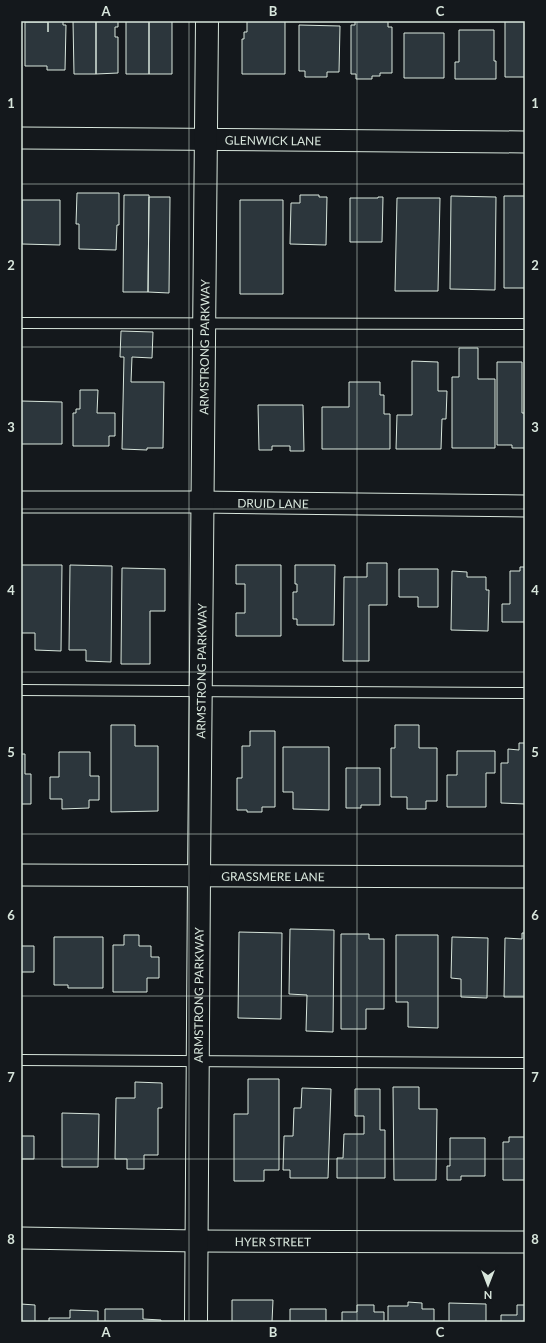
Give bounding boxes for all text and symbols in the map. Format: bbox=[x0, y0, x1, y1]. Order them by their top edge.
text: A bbox=[100, 3, 111, 19]
text: B bbox=[269, 3, 278, 19]
text: C bbox=[436, 3, 445, 19]
text: 1 bbox=[7, 95, 15, 111]
text: 1 bbox=[531, 95, 539, 111]
street label: GLENWICK LANE bbox=[225, 132, 321, 148]
text: 2 bbox=[7, 257, 15, 273]
text: 2 bbox=[531, 257, 539, 273]
street label: ARMSTRONG PARKWAY bbox=[196, 279, 212, 415]
text: 3 bbox=[7, 419, 15, 435]
text: 3 bbox=[531, 419, 539, 435]
street label: DRUID LANE bbox=[237, 495, 309, 511]
text: 4 bbox=[7, 582, 15, 598]
text: 4 bbox=[531, 582, 539, 598]
street label: ARMSTRONG PARKWAY bbox=[193, 603, 209, 739]
text: 5 bbox=[7, 744, 15, 760]
text: 5 bbox=[531, 744, 539, 760]
street label: GRASSMERE LANE bbox=[221, 868, 325, 884]
text: 6 bbox=[7, 907, 15, 923]
text: 6 bbox=[531, 907, 539, 923]
street label: ARMSTRONG PARKWAY bbox=[190, 927, 206, 1063]
text: 7 bbox=[7, 1069, 15, 1085]
text: 7 bbox=[531, 1069, 539, 1085]
text: 8 bbox=[7, 1231, 15, 1247]
text: 8 bbox=[531, 1231, 539, 1247]
street label: HYER STREET bbox=[235, 1234, 311, 1249]
north arrow bbox=[468, 1265, 508, 1305]
text: N bbox=[484, 1289, 492, 1302]
text: A bbox=[100, 1324, 111, 1340]
text: B bbox=[269, 1324, 278, 1340]
text: C bbox=[436, 1324, 445, 1340]

